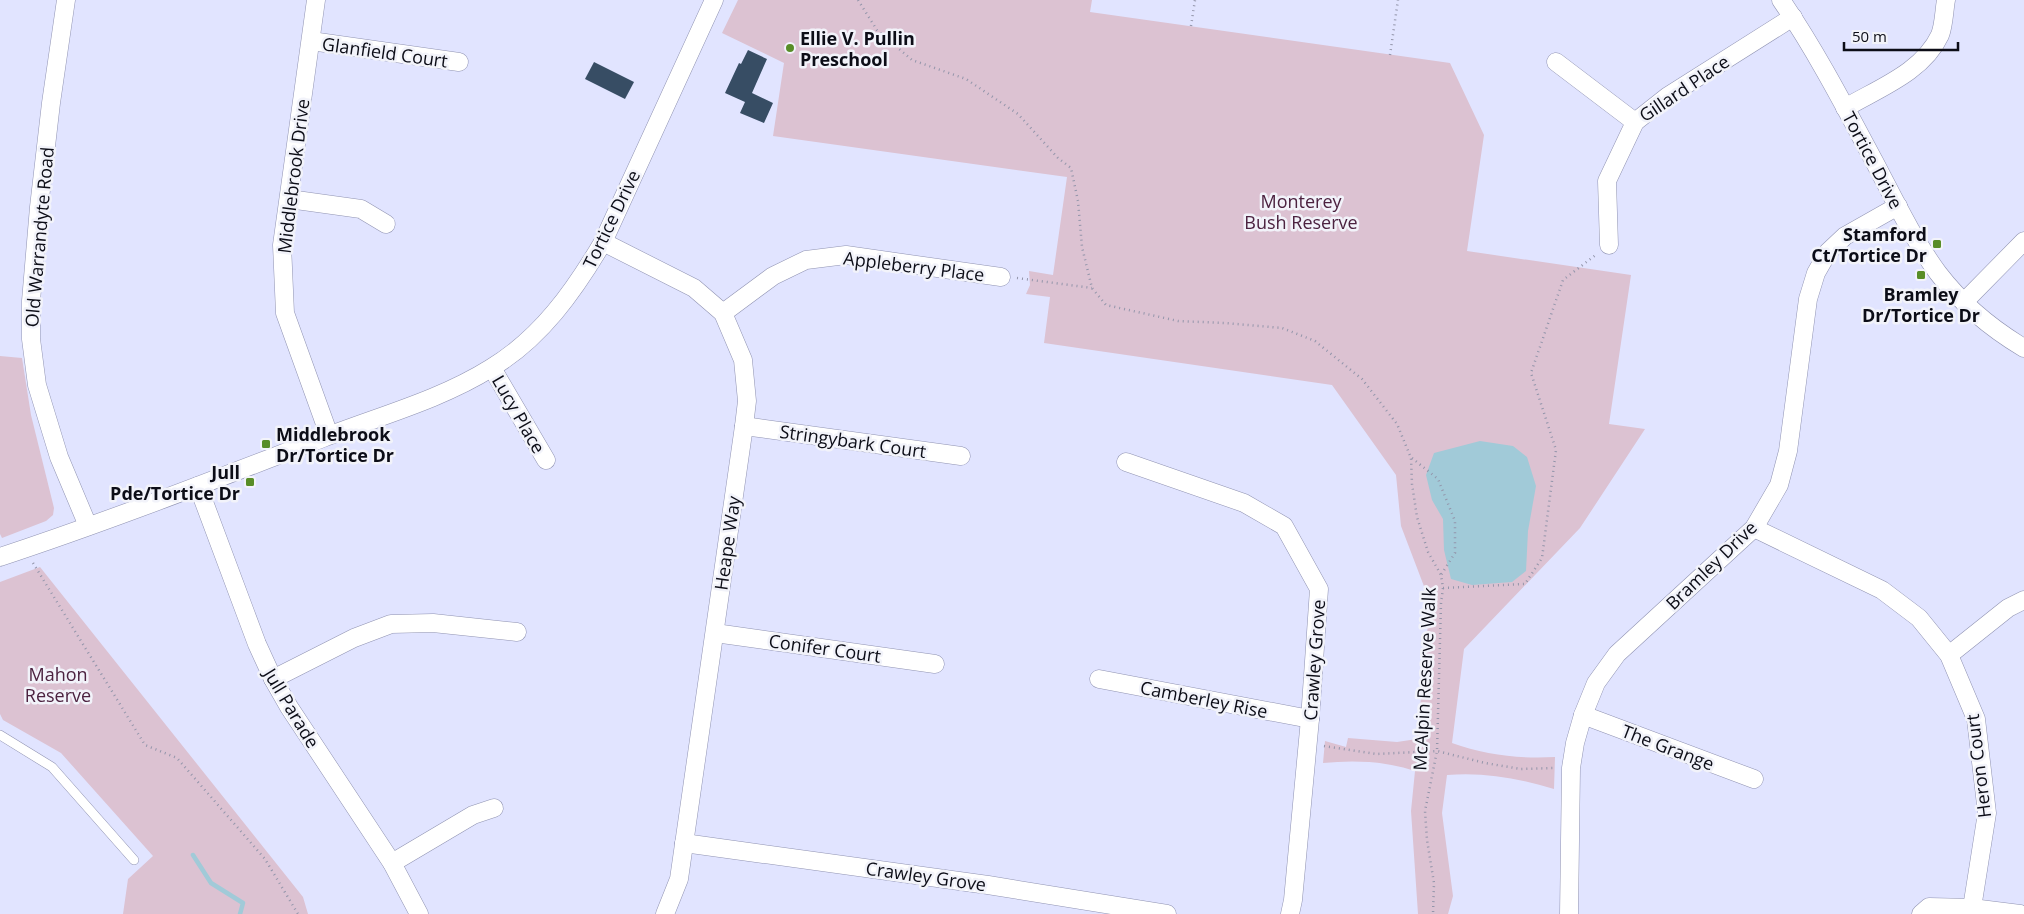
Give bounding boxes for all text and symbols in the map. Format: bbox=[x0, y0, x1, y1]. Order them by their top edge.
scale bar bbox=[1844, 20, 1958, 52]
place label: Ellie V. Pullin Preschool bbox=[800, 26, 915, 71]
text: 50 m bbox=[1852, 26, 1887, 46]
street label: Glanfield Court bbox=[321, 31, 449, 73]
marker: Ellie V. Pullin Preschool bbox=[784, 42, 796, 54]
street label: Gillard Place bbox=[1634, 49, 1734, 127]
street label: Middlebrook Drive bbox=[272, 97, 314, 255]
street label: Tortice Drive bbox=[1837, 107, 1909, 213]
street label: Old Warrandyte Road bbox=[19, 146, 59, 328]
street label: Tortice Drive bbox=[577, 166, 645, 272]
park label: Monterey Bush Reserve bbox=[1244, 189, 1358, 234]
place label: Stamford Ct/Tortice Dr bbox=[1811, 222, 1927, 267]
marker: Stamford Ct/Tortice Dr bbox=[1931, 238, 1943, 250]
street label: Appleberry Place bbox=[842, 245, 986, 287]
marker: Bramley Dr/Tortice Dr bbox=[1915, 269, 1927, 281]
place label: Bramley Dr/Tortice Dr bbox=[1862, 282, 1980, 327]
street label: Lucy Place bbox=[487, 370, 551, 458]
street label: Stringybark Court bbox=[778, 419, 928, 463]
place label: Middlebrook Dr/Tortice Dr bbox=[276, 422, 394, 467]
marker: Middlebrook Dr/Tortice Dr bbox=[260, 438, 272, 450]
place label: Jull Pde/Tortice Dr bbox=[110, 460, 240, 505]
marker: Jull Pde/Tortice Dr bbox=[244, 476, 256, 488]
street label: Heape Way bbox=[709, 493, 746, 592]
street label: Bramley Drive bbox=[1660, 515, 1762, 615]
street label: McAlpin Reserve Walk bbox=[1407, 586, 1441, 771]
street label: Crawley Grove bbox=[1298, 599, 1330, 721]
street label: Conifer Court bbox=[767, 628, 883, 668]
park label: Mahon Reserve bbox=[25, 662, 91, 707]
street label: Jull Parade bbox=[258, 662, 325, 752]
street label: Camberley Rise bbox=[1138, 675, 1270, 723]
street label: Heron Court bbox=[1960, 713, 1996, 819]
street label: The Grange bbox=[1618, 718, 1718, 776]
street label: Crawley Grove bbox=[864, 856, 988, 896]

